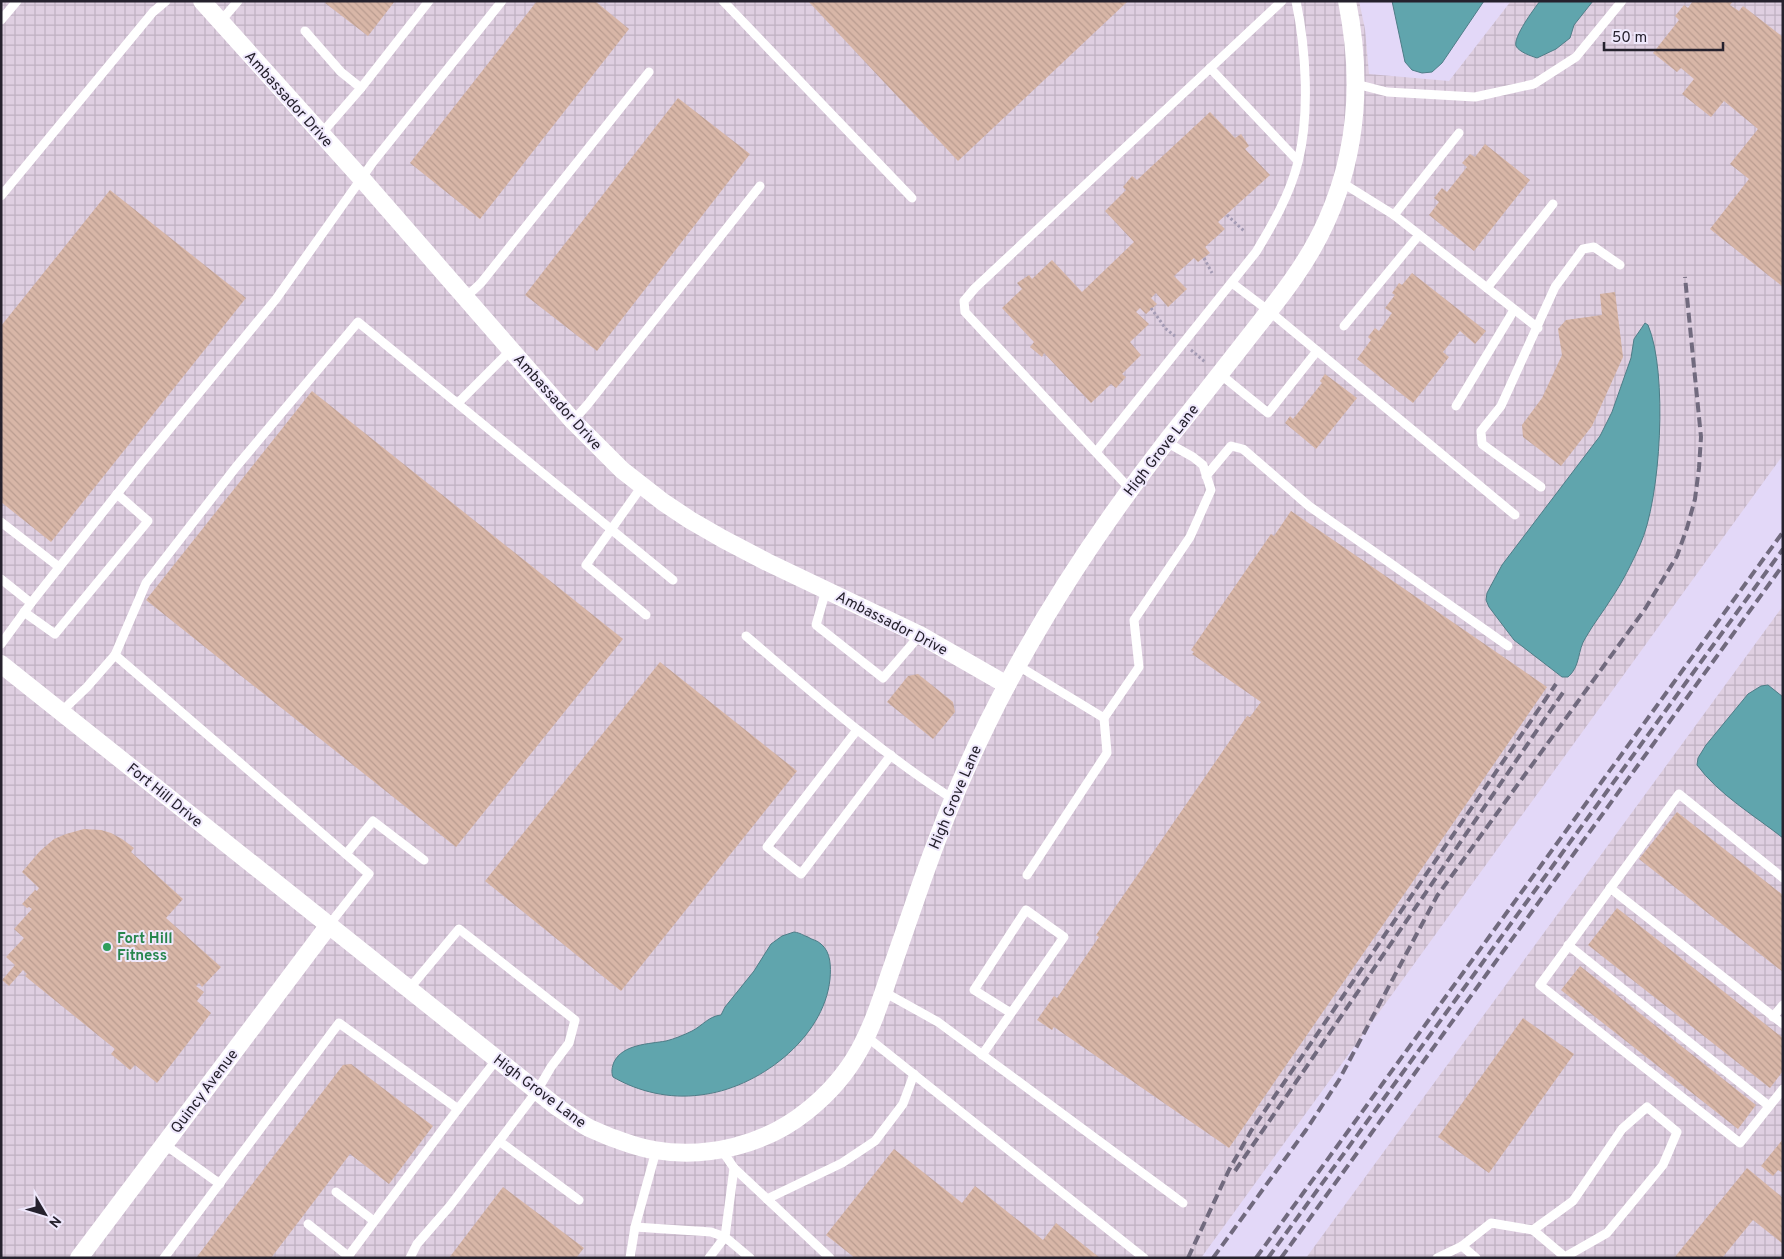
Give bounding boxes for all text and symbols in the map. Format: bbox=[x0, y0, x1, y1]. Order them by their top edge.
scale bar bbox=[1604, 20, 1723, 52]
text: 50 m bbox=[1612, 29, 1647, 48]
street label: Ambassador Drive bbox=[240, 48, 336, 152]
street label: Ambassador Drive bbox=[509, 351, 605, 455]
street label: High Grove Lane bbox=[1120, 401, 1204, 501]
street label: Ambassador Drive bbox=[832, 588, 950, 661]
street label: High Grove Lane bbox=[926, 743, 987, 852]
street label: Fort Hill Drive bbox=[122, 760, 206, 833]
place label: Fort Hill Fitness bbox=[117, 930, 173, 966]
marker: Fort Hill Fitness bbox=[101, 941, 113, 953]
street label: Quincy Avenue bbox=[167, 1046, 243, 1138]
street label: High Grove Lane bbox=[489, 1051, 589, 1133]
north arrow bbox=[20, 1189, 70, 1239]
text: N bbox=[44, 1212, 64, 1230]

